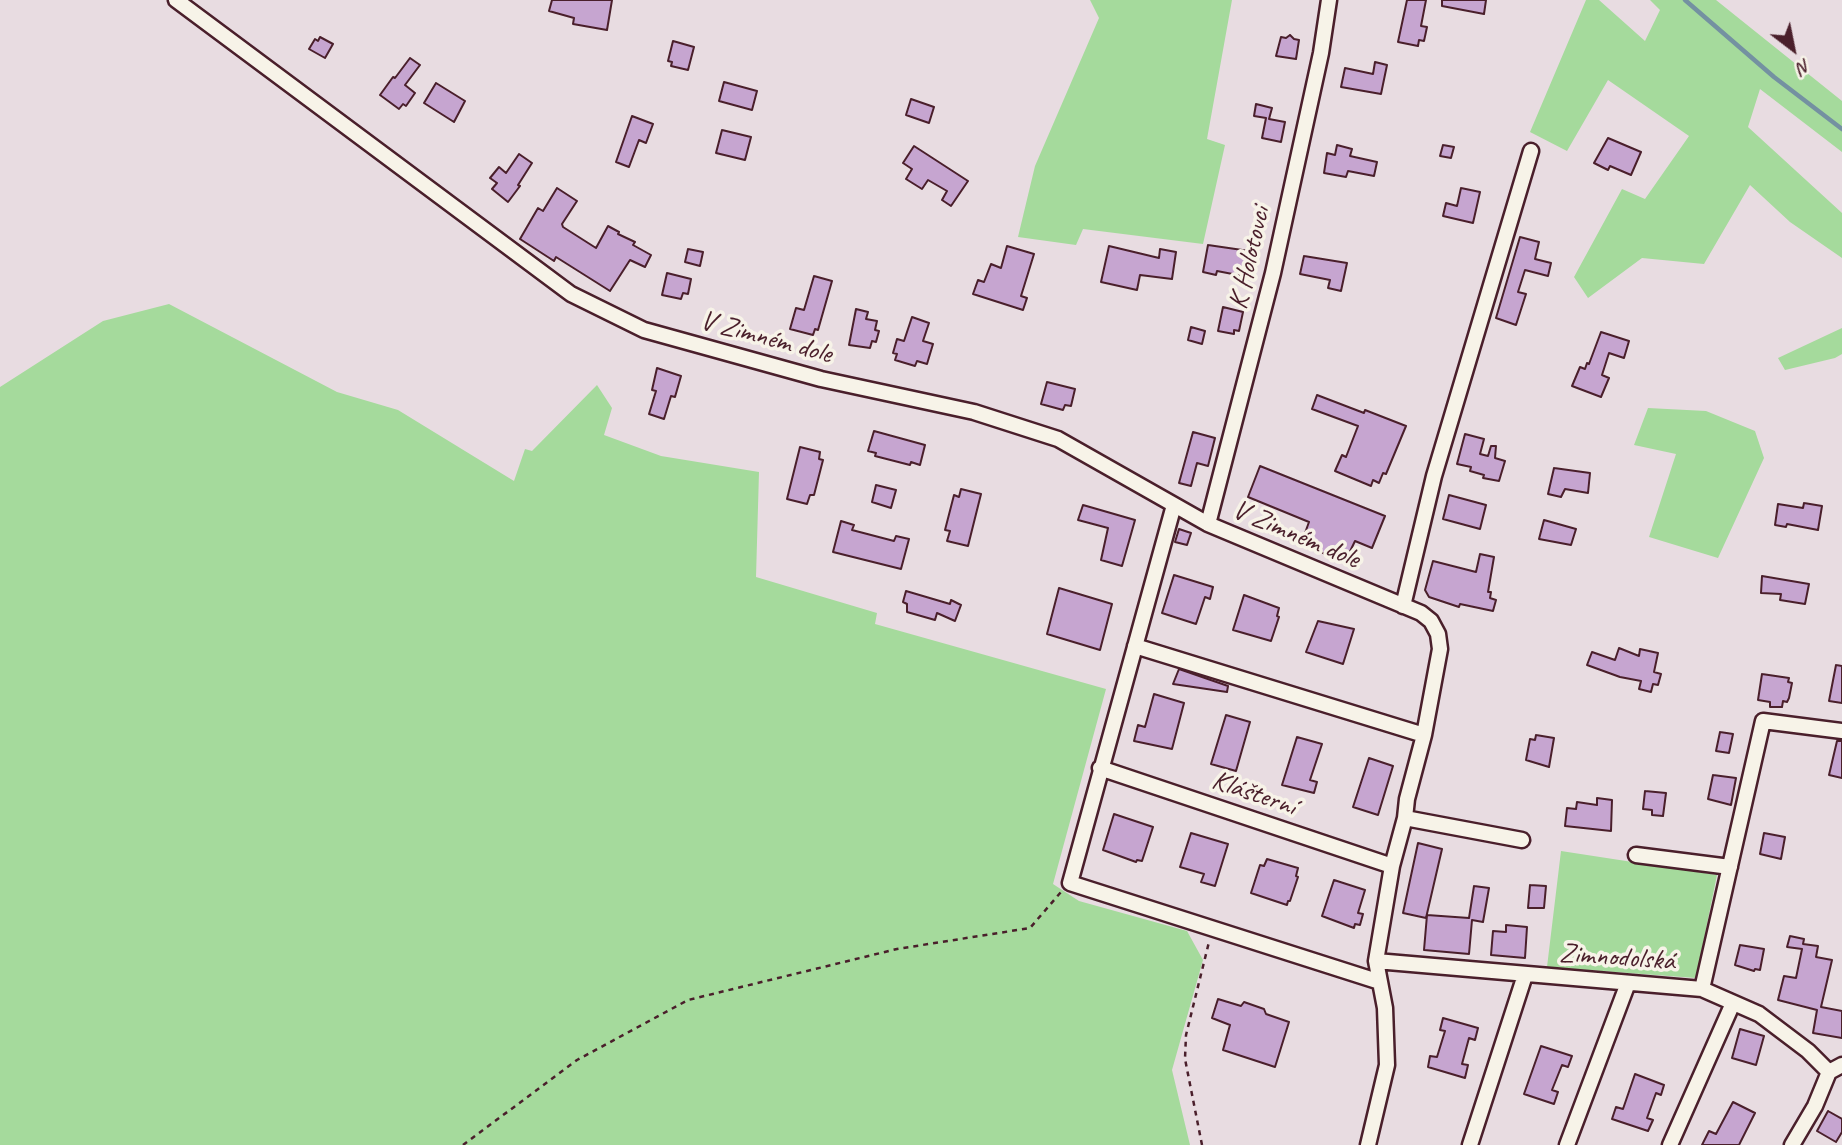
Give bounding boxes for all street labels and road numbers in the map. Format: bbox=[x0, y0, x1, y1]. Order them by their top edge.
street label: K Holotovci bbox=[1222, 203, 1278, 313]
street label: V Zimném dole bbox=[696, 304, 836, 372]
street label: V Zimném dole bbox=[1227, 493, 1365, 577]
street label: Klášterní bbox=[1207, 764, 1301, 824]
street label: Zimnodolská bbox=[1558, 937, 1676, 979]

